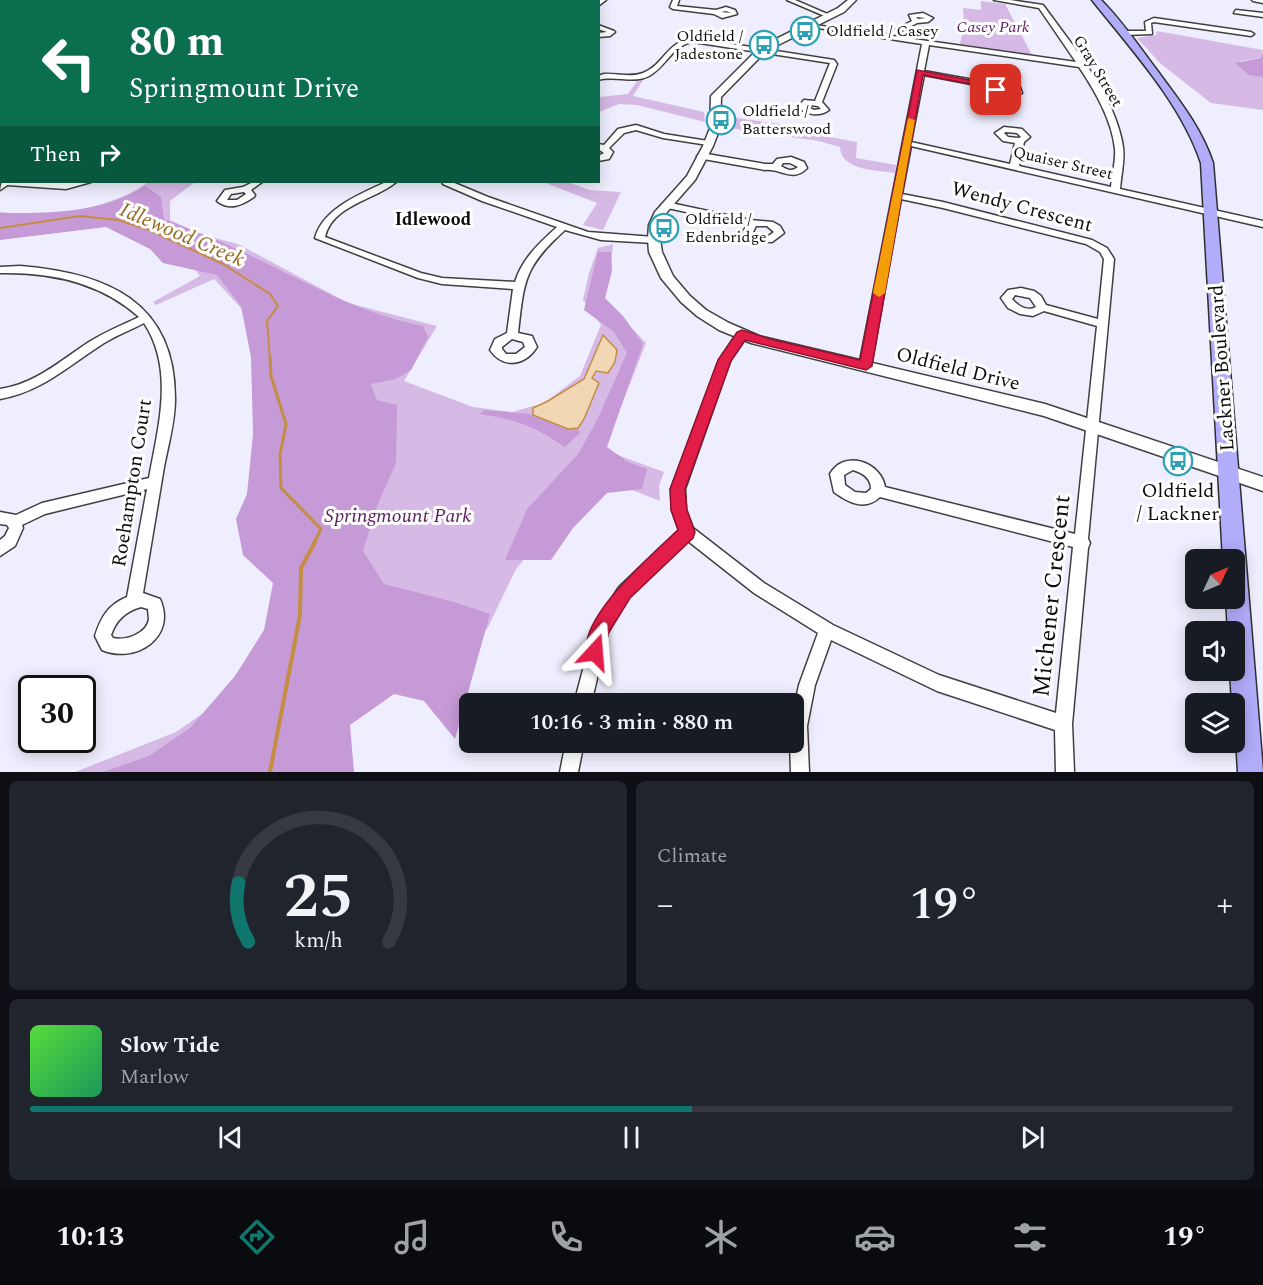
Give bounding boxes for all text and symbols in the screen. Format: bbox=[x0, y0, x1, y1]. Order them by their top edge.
text: 80 m bbox=[129, 11, 224, 74]
bus stop icon: Oldfield / Casey bbox=[789, 15, 821, 47]
park label: Casey Park bbox=[957, 15, 1030, 39]
place label: Oldfield / Casey bbox=[826, 19, 940, 43]
icon: left bbox=[30, 24, 108, 102]
place label: Oldfield / Jadestone bbox=[675, 24, 743, 66]
bus stop icon: Oldfield / Jadestone bbox=[748, 29, 780, 61]
street label: Gray Street bbox=[1067, 30, 1129, 112]
pin bbox=[970, 64, 1021, 115]
text: Springmount Drive bbox=[129, 68, 359, 110]
icon: arrive bbox=[979, 73, 1012, 106]
place label: Oldfield / Batterswood bbox=[742, 99, 831, 141]
bus stop icon: Oldfield / Batterswood bbox=[705, 104, 737, 136]
text: Then bbox=[30, 138, 81, 171]
icon: right bbox=[93, 138, 126, 171]
street label: Quaiser Street bbox=[1011, 140, 1116, 186]
street label: Wendy Crescent bbox=[948, 174, 1096, 240]
water label: Idlewood Creek bbox=[115, 194, 250, 276]
district label: Idlewood bbox=[395, 206, 472, 233]
place label: Oldfield / Edenbridge bbox=[685, 207, 767, 249]
bus stop icon: Oldfield / Edenbridge bbox=[648, 212, 680, 244]
street label: Lackner Boulevard bbox=[1201, 284, 1243, 452]
street label: Oldfield Drive bbox=[893, 339, 1023, 399]
street label: Roehampton Court bbox=[104, 397, 160, 569]
bus stop icon: Oldfield / Lackner bbox=[1162, 445, 1194, 477]
place label: Oldfield / Lackner bbox=[1137, 476, 1219, 529]
street label: Michener Crescent bbox=[1023, 493, 1081, 699]
park label: Springmount Park bbox=[324, 501, 472, 531]
north arrow bbox=[1185, 549, 1245, 609]
map controls bbox=[1185, 549, 1245, 753]
position arrow bbox=[563, 620, 627, 684]
button: sound bbox=[1185, 621, 1245, 681]
speed limit sign: 30 bbox=[18, 675, 96, 753]
button: layers bbox=[1185, 693, 1245, 753]
text: 10:16 · 3 min · 880 m bbox=[530, 706, 733, 739]
text: Climate bbox=[657, 841, 727, 871]
text: 25 bbox=[283, 850, 353, 945]
text: 19° bbox=[910, 870, 980, 939]
text: − bbox=[657, 880, 674, 930]
text: + bbox=[1217, 880, 1233, 930]
text: km/h bbox=[294, 925, 342, 958]
text: Slow Tide bbox=[120, 1029, 220, 1062]
text: Marlow bbox=[120, 1062, 189, 1092]
icon: previous bbox=[214, 1121, 247, 1154]
icon: pause bbox=[615, 1121, 648, 1154]
icon: next bbox=[1016, 1121, 1049, 1154]
text: 10:13 bbox=[56, 1216, 124, 1258]
icon: directions bbox=[236, 1216, 278, 1258]
icon: music bbox=[391, 1216, 433, 1258]
icon: phone bbox=[545, 1216, 587, 1258]
icon: climate bbox=[700, 1216, 742, 1258]
icon: car bbox=[854, 1216, 896, 1258]
icon: filters bbox=[1009, 1216, 1051, 1258]
text: 19° bbox=[1163, 1216, 1207, 1258]

